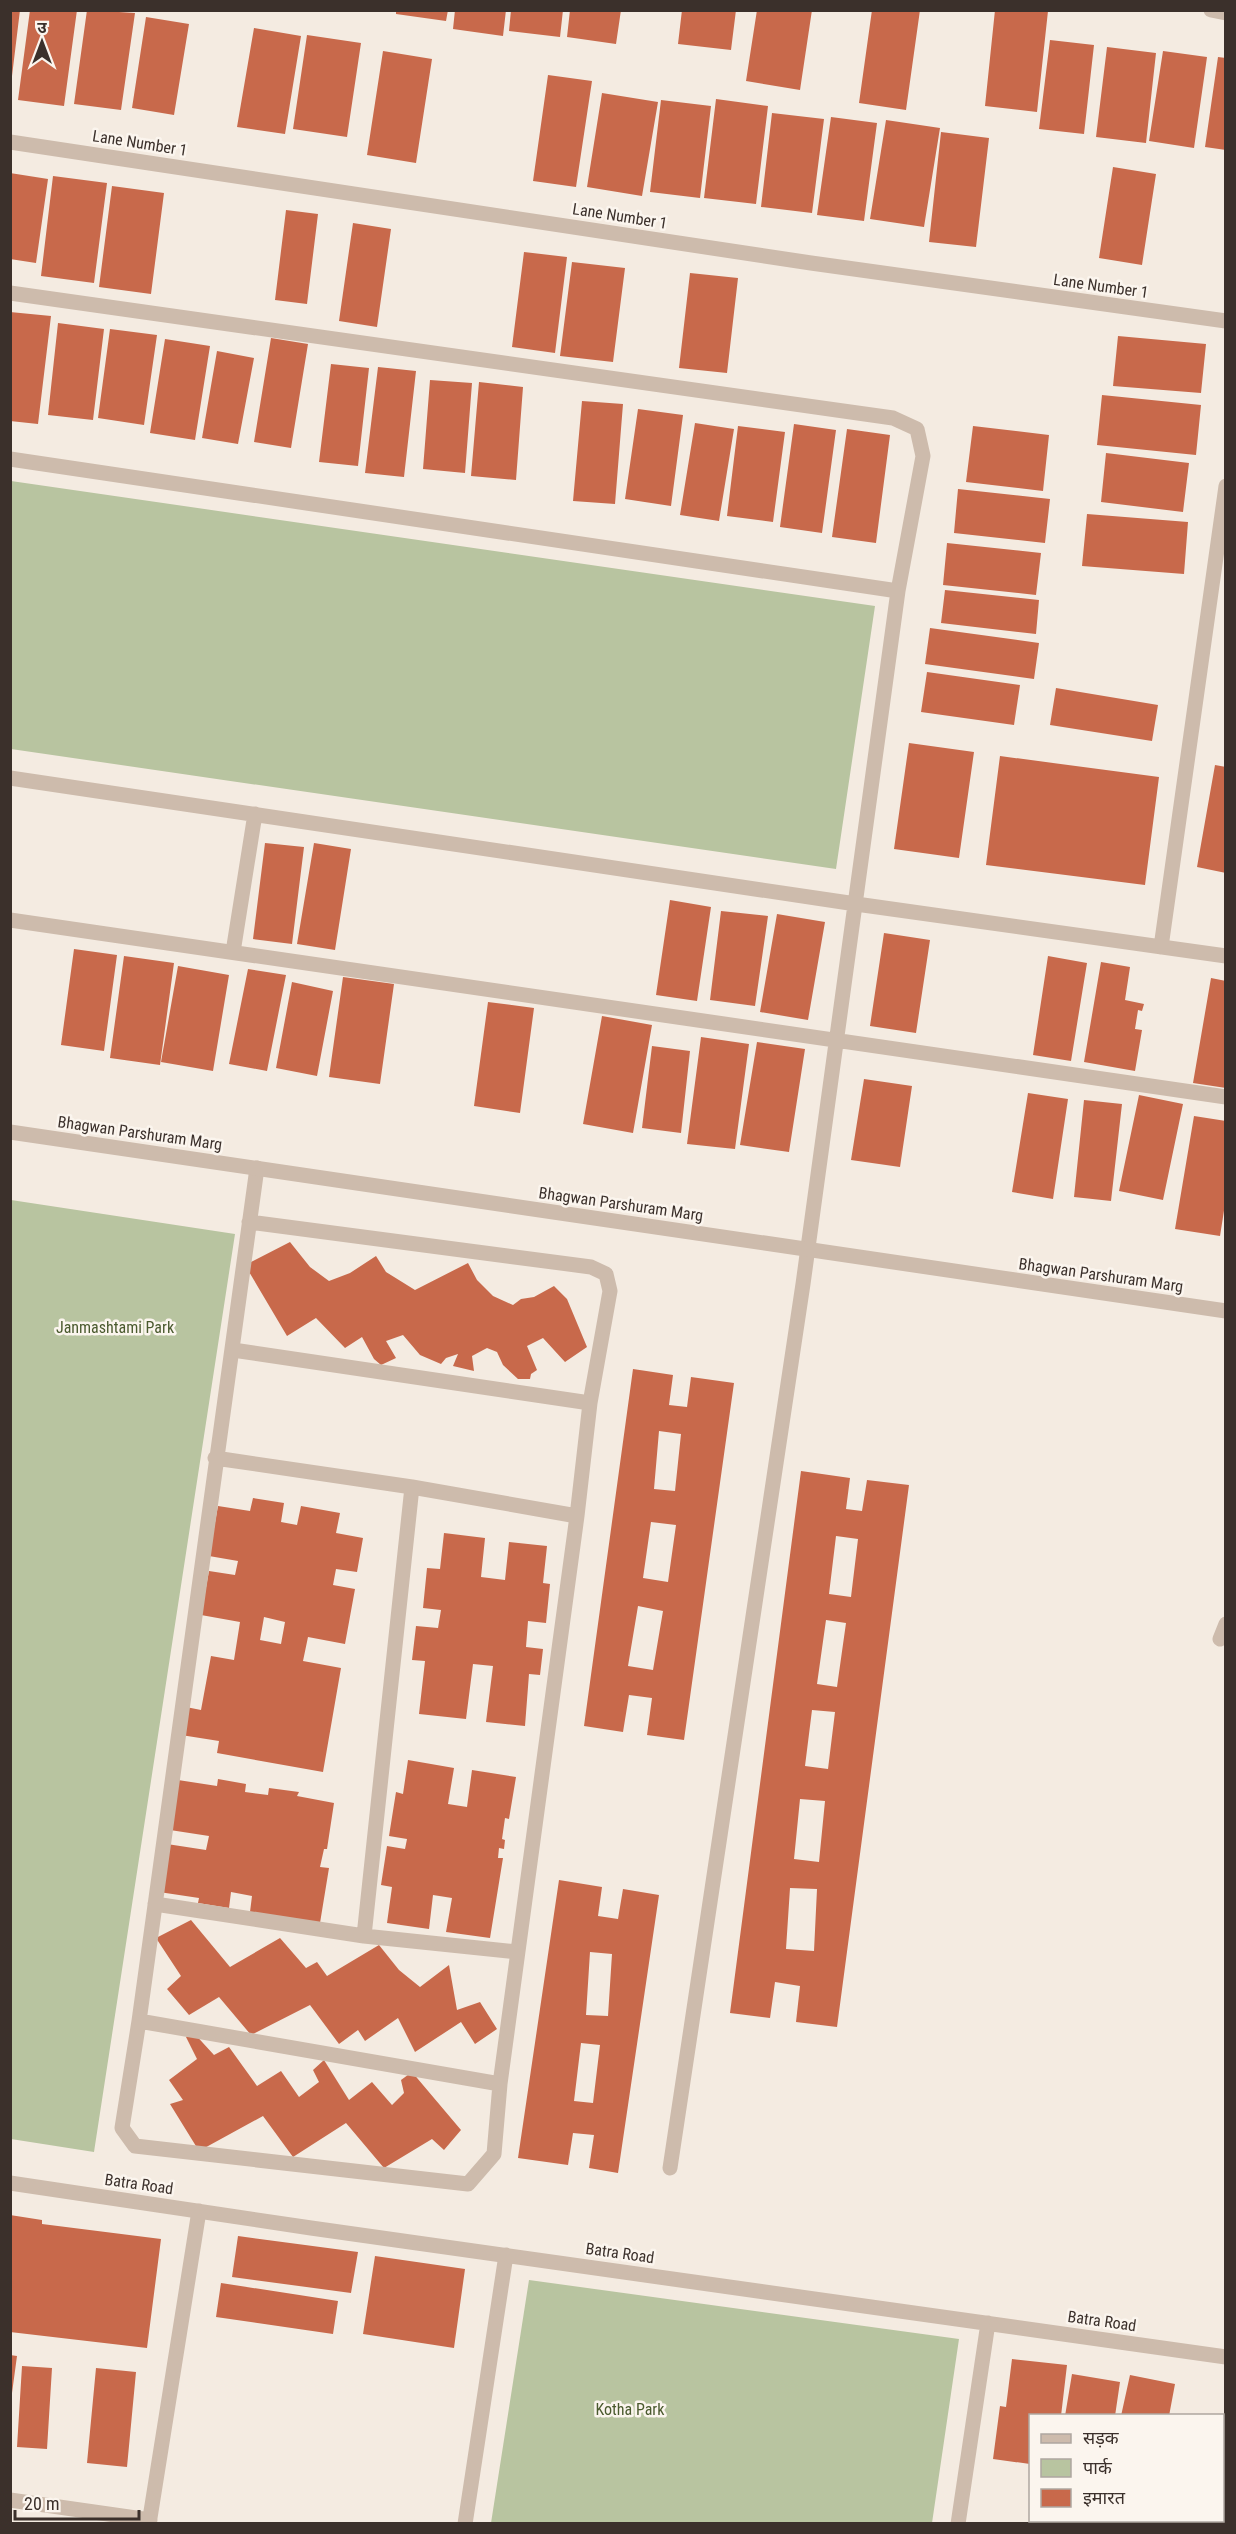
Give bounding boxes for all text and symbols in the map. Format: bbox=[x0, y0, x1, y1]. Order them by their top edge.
north arrow bbox=[12, 12, 72, 72]
text: उ bbox=[37, 18, 47, 37]
street label: Lane Number 1 bbox=[91, 126, 189, 160]
street label: Lane Number 1 bbox=[571, 199, 669, 233]
street label: Lane Number 1 bbox=[1052, 270, 1150, 302]
street label: Bhagwan Parshuram Marg bbox=[57, 1112, 223, 1154]
street label: Bhagwan Parshuram Marg bbox=[538, 1183, 704, 1225]
street label: Bhagwan Parshuram Marg bbox=[1018, 1254, 1184, 1296]
park label: Janmashtami Park bbox=[56, 1318, 175, 1337]
street label: Batra Road bbox=[103, 2170, 175, 2198]
street label: Batra Road bbox=[584, 2239, 656, 2267]
street label: Batra Road bbox=[1066, 2307, 1138, 2335]
park label: Kotha Park bbox=[596, 2400, 665, 2419]
legend bbox=[1029, 2414, 1224, 2522]
text: सड़क bbox=[1083, 2427, 1120, 2448]
text: पार्क bbox=[1083, 2457, 1113, 2478]
scale bar bbox=[15, 2483, 140, 2521]
text: इमारत bbox=[1083, 2487, 1126, 2508]
text: 20 m bbox=[24, 2493, 59, 2514]

